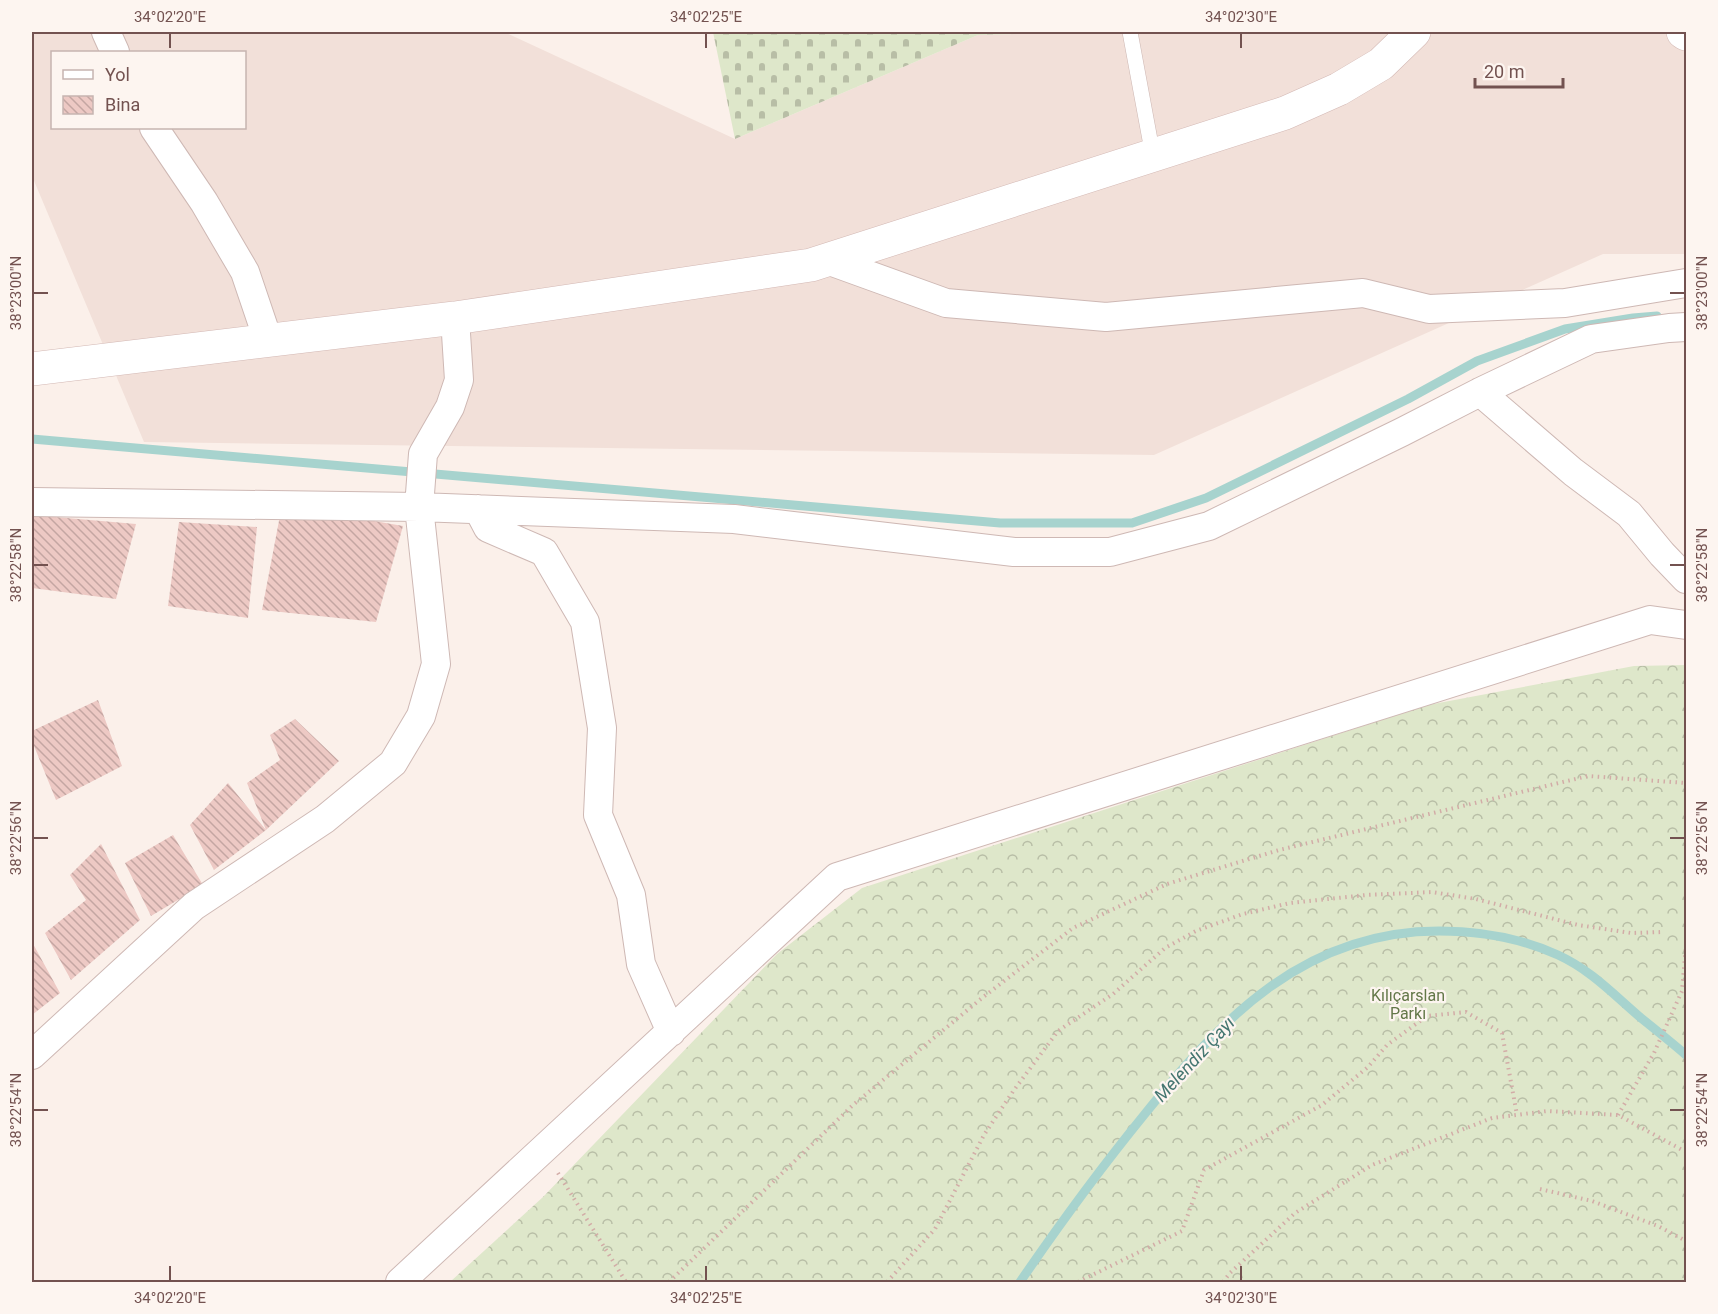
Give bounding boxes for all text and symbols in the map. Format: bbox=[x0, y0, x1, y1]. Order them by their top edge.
text: 34°02'20"E bbox=[134, 8, 207, 26]
text: 34°02'25"E bbox=[670, 8, 743, 26]
text: 34°02'30"E bbox=[1205, 8, 1278, 26]
legend bbox=[51, 51, 246, 129]
scale bar bbox=[1475, 51, 1564, 89]
text: 20 m bbox=[1484, 61, 1524, 82]
text: Yol bbox=[105, 64, 130, 85]
text: Bina bbox=[105, 94, 140, 115]
text: 38°23'00"N bbox=[7, 256, 25, 330]
text: 38°23'00"N bbox=[1693, 256, 1711, 330]
text: 38°22'58"N bbox=[7, 528, 25, 602]
text: 38°22'58"N bbox=[1693, 528, 1711, 602]
text: 38°22'56"N bbox=[7, 801, 25, 875]
text: 38°22'56"N bbox=[1693, 801, 1711, 875]
park label: Kılıçarslan Parkı bbox=[1371, 986, 1445, 1023]
water label: Melendiz Çayı bbox=[1149, 1012, 1239, 1106]
text: 38°22'54"N bbox=[7, 1073, 25, 1147]
text: 38°22'54"N bbox=[1693, 1073, 1711, 1147]
text: 34°02'20"E bbox=[134, 1289, 207, 1307]
text: 34°02'25"E bbox=[670, 1289, 743, 1307]
text: 34°02'30"E bbox=[1205, 1289, 1278, 1307]

